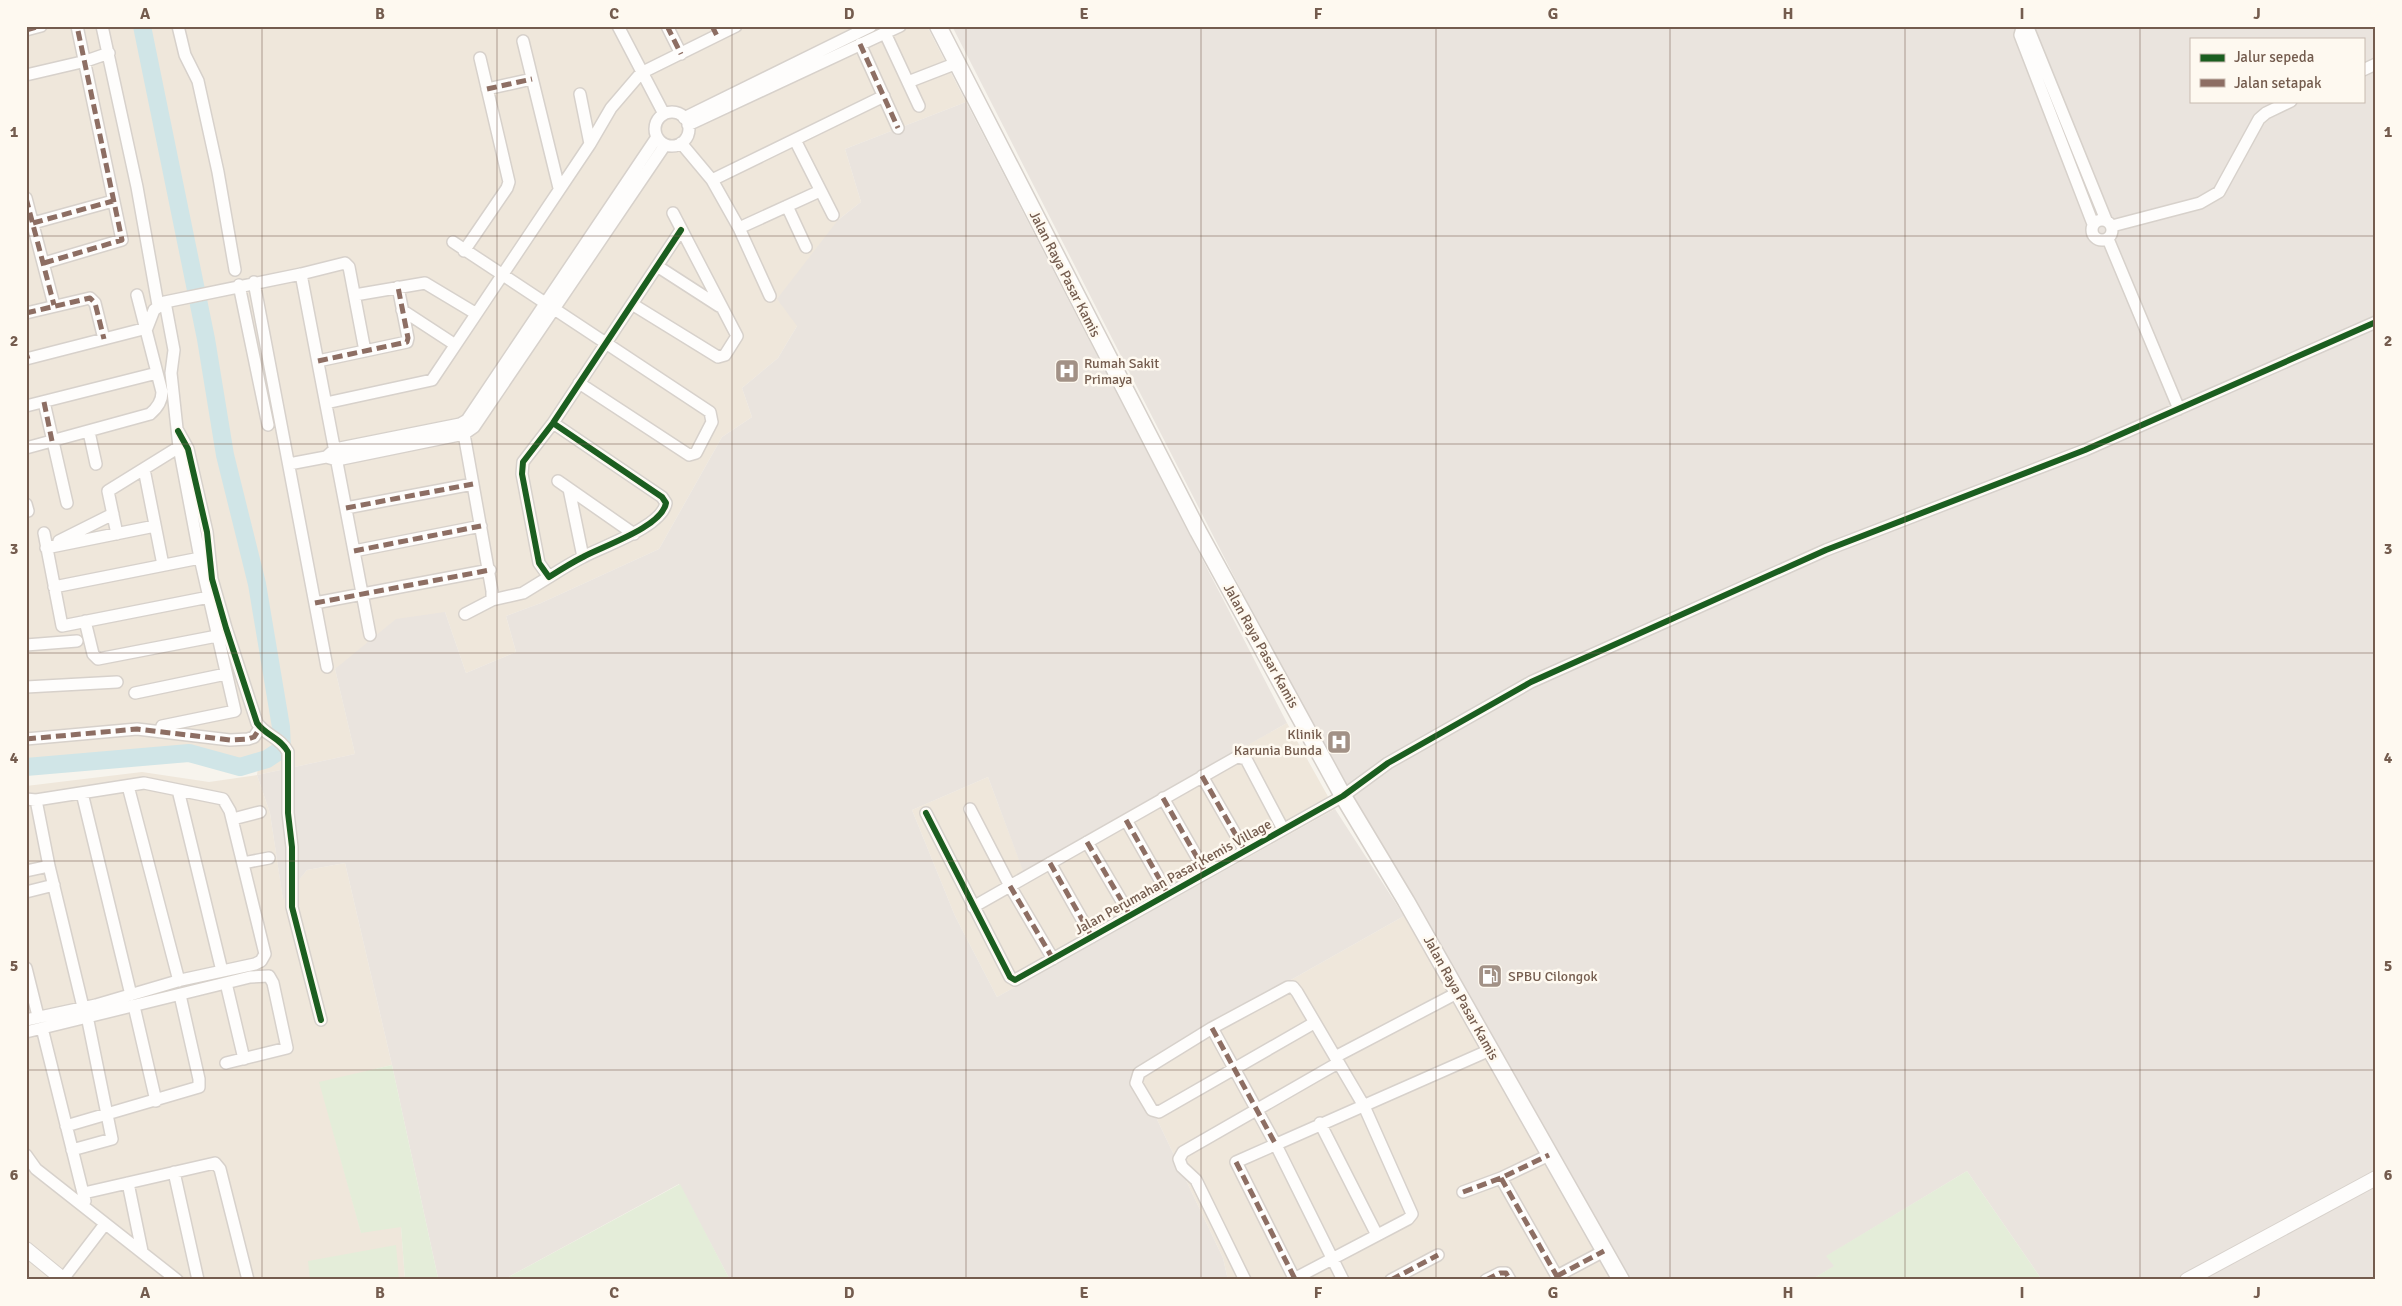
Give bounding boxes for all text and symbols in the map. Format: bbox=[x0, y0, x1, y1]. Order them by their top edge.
text: A bbox=[140, 4, 151, 24]
text: B bbox=[375, 4, 385, 24]
text: C bbox=[609, 4, 619, 24]
text: D bbox=[844, 4, 855, 24]
text: E bbox=[1079, 4, 1089, 24]
text: F bbox=[1314, 4, 1323, 24]
text: G bbox=[1548, 4, 1558, 24]
text: H bbox=[1783, 4, 1793, 24]
text: I bbox=[2019, 4, 2025, 24]
text: J bbox=[2253, 4, 2261, 24]
legend bbox=[2190, 38, 2364, 102]
text: Jalur sepeda bbox=[2234, 48, 2314, 66]
text: Jalan setapak bbox=[2234, 74, 2322, 92]
text: 1 bbox=[10, 122, 19, 142]
text: 1 bbox=[2384, 122, 2393, 142]
street label: Jalan Raya Pasar Kamis bbox=[1026, 208, 1104, 340]
text: 2 bbox=[10, 331, 18, 351]
text: 2 bbox=[2384, 331, 2392, 351]
place label: Rumah Sakit Primaya bbox=[1084, 355, 1159, 388]
hospital icon: Rumah Sakit Primaya bbox=[1054, 358, 1080, 384]
text: 3 bbox=[10, 539, 18, 559]
text: 3 bbox=[2384, 539, 2392, 559]
street label: Jalan Raya Pasar Kamis bbox=[1220, 581, 1302, 711]
place label: Klinik Karunia Bunda bbox=[1234, 726, 1322, 759]
hospital icon: Klinik Karunia Bunda bbox=[1326, 729, 1352, 755]
text: 4 bbox=[10, 748, 19, 768]
text: 4 bbox=[2384, 748, 2393, 768]
street label: Jalan Perumahan Pasar Kemis Village bbox=[1071, 816, 1275, 938]
street label: Jalan Raya Pasar Kamis bbox=[1420, 933, 1502, 1063]
text: 5 bbox=[10, 956, 18, 976]
text: 5 bbox=[2384, 956, 2392, 976]
fuel station icon: SPBU Cilongok bbox=[1477, 963, 1503, 989]
place label: SPBU Cilongok bbox=[1508, 968, 1597, 985]
text: 6 bbox=[10, 1165, 19, 1185]
text: 6 bbox=[2384, 1165, 2393, 1185]
text: A bbox=[140, 1283, 151, 1303]
text: B bbox=[375, 1283, 385, 1303]
text: C bbox=[609, 1283, 619, 1303]
text: D bbox=[844, 1283, 855, 1303]
text: E bbox=[1079, 1283, 1089, 1303]
text: F bbox=[1314, 1283, 1323, 1303]
text: G bbox=[1548, 1283, 1558, 1303]
text: H bbox=[1783, 1283, 1793, 1303]
text: I bbox=[2019, 1283, 2025, 1303]
text: J bbox=[2253, 1283, 2261, 1303]

